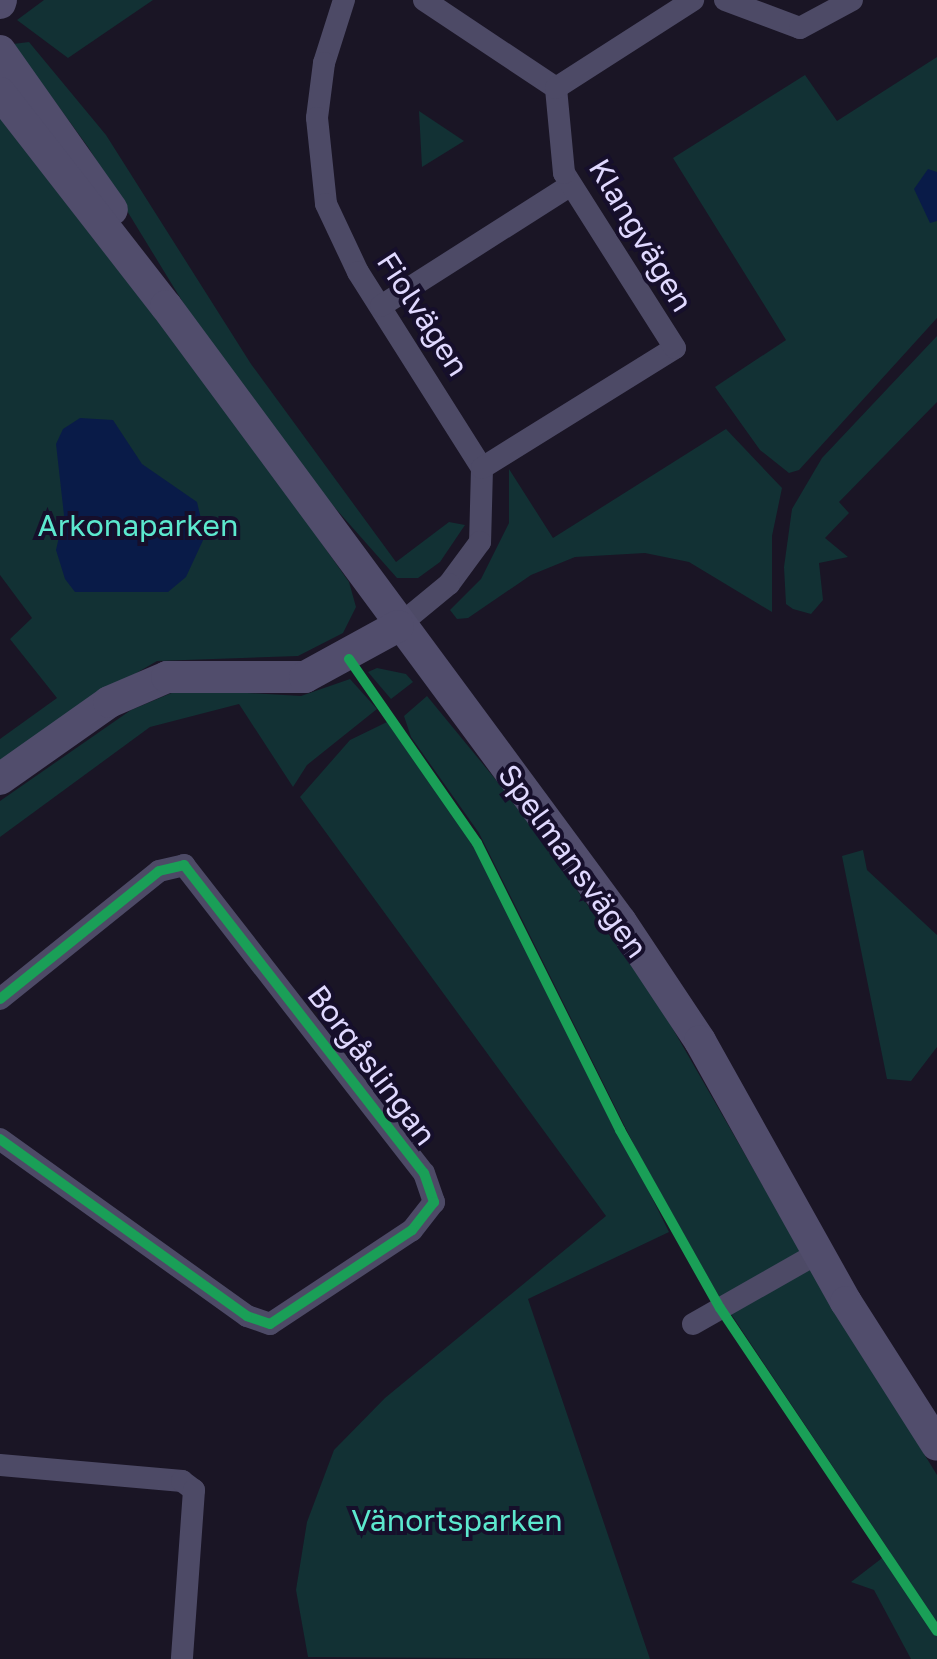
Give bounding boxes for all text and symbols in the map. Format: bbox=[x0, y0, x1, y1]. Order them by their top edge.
street label: Klangvägen bbox=[581, 152, 701, 318]
street label: Fiolvägen bbox=[370, 245, 476, 383]
park label: Arkonaparken bbox=[38, 507, 238, 543]
street label: Spelmansvägen bbox=[491, 757, 655, 965]
street label: Borgåslingan bbox=[300, 978, 444, 1152]
park label: Vänortsparken bbox=[351, 1502, 563, 1538]

